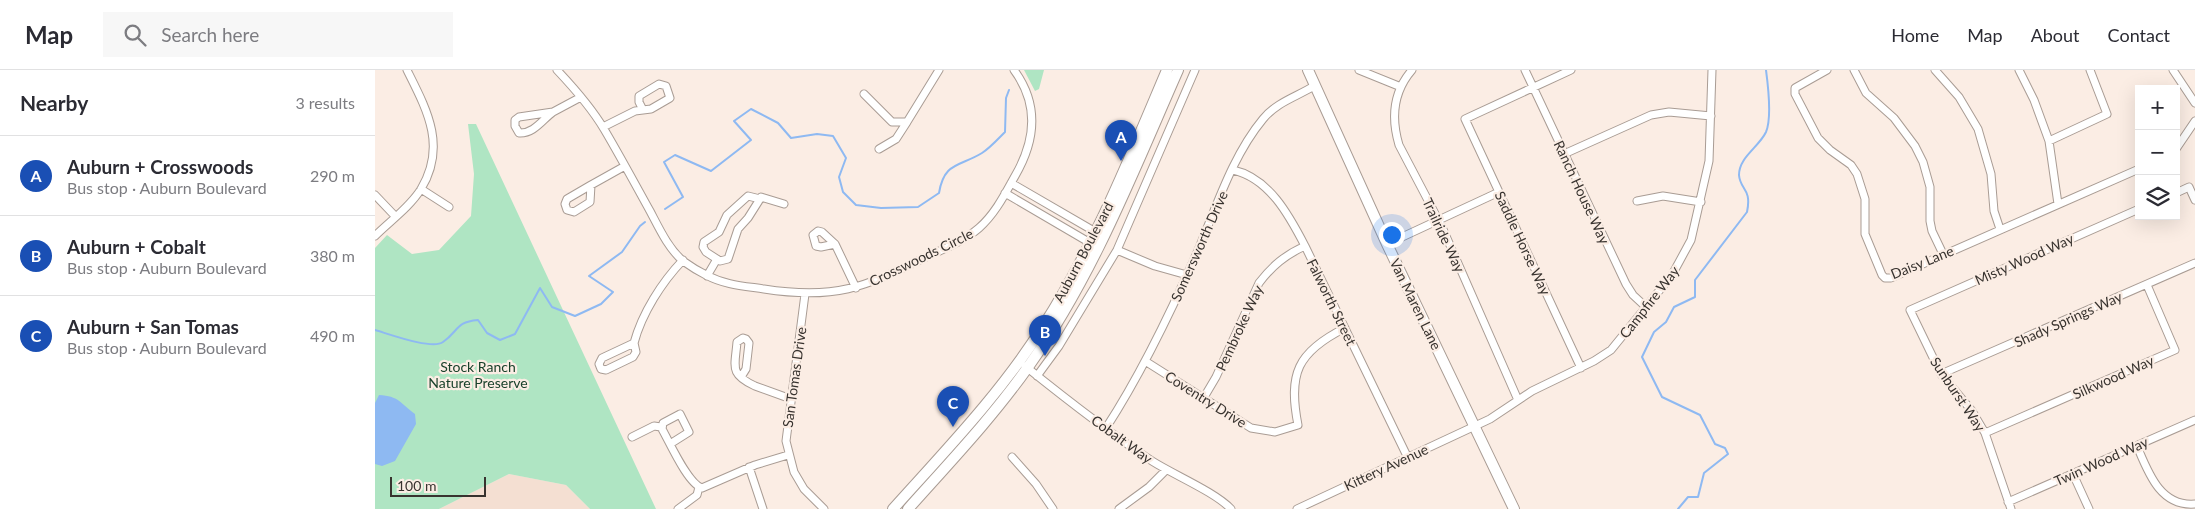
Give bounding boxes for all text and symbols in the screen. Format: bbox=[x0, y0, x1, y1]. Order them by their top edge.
search box bbox=[103, 12, 453, 57]
text: Map bbox=[25, 20, 73, 49]
icon: search bbox=[121, 21, 149, 49]
text: Search here bbox=[161, 23, 259, 46]
text: Home bbox=[1891, 24, 1939, 46]
text: Map bbox=[1967, 24, 2003, 46]
text: About bbox=[2031, 24, 2080, 46]
text: Contact bbox=[2108, 24, 2170, 46]
map controls bbox=[2135, 85, 2180, 220]
button: + bbox=[2135, 85, 2180, 130]
text: Nearby bbox=[20, 90, 88, 115]
text: 3 results bbox=[295, 93, 355, 112]
pin: A bbox=[1105, 120, 1137, 161]
button: − bbox=[2135, 130, 2180, 175]
street label: Ranch House Way bbox=[1551, 138, 1614, 247]
text: Auburn + Crosswoods bbox=[67, 155, 253, 178]
text: A bbox=[30, 166, 42, 185]
text: 290 m bbox=[310, 166, 355, 185]
button: layers bbox=[2135, 175, 2180, 220]
text: Bus stop · Auburn Boulevard bbox=[67, 178, 267, 197]
street label: Somersworth Drive bbox=[1167, 188, 1231, 304]
street label: Saddle Horse Way bbox=[1492, 188, 1555, 298]
street label: Trailride Way bbox=[1419, 195, 1469, 276]
street label: Auburn Boulevard bbox=[1049, 199, 1117, 305]
your location bbox=[1379, 222, 1405, 248]
street label: Crosswoods Circle bbox=[866, 225, 976, 289]
street label: Misty Wood Way bbox=[1972, 229, 2077, 288]
text: Auburn + Cobalt bbox=[67, 235, 206, 258]
street label: Daisy Lane bbox=[1888, 242, 1956, 282]
text: B bbox=[31, 246, 41, 265]
text: 380 m bbox=[310, 246, 355, 265]
street label: Falworth Street bbox=[1304, 256, 1360, 348]
street label: Van Maren Lane bbox=[1387, 256, 1445, 352]
text: Bus stop · Auburn Boulevard bbox=[67, 258, 267, 277]
street label: Campfire Way bbox=[1616, 262, 1683, 341]
street label: Pembroke Way bbox=[1212, 282, 1267, 374]
street label: Shady Springs Way bbox=[2011, 287, 2125, 350]
text: Auburn + San Tomas bbox=[67, 315, 239, 338]
pin: B bbox=[1029, 315, 1061, 356]
text: C bbox=[31, 326, 41, 345]
text: 490 m bbox=[310, 326, 355, 345]
street label: San Tomas Drive bbox=[779, 326, 809, 428]
text: Bus stop · Auburn Boulevard bbox=[67, 338, 267, 357]
street label: Silkwood Way bbox=[2070, 351, 2157, 402]
street label: Sunburst Way bbox=[1927, 354, 1990, 435]
park label: Stock Ranch Nature Preserve bbox=[428, 358, 528, 391]
street label: Coventry Drive bbox=[1162, 367, 1250, 431]
pin: C bbox=[937, 386, 969, 427]
street label: Cobalt Way bbox=[1088, 411, 1156, 467]
street label: Twin Wood Way bbox=[2051, 432, 2151, 489]
street label: Kittery Avenue bbox=[1341, 440, 1431, 494]
scale bar bbox=[390, 474, 486, 497]
text: 100 m bbox=[397, 477, 436, 494]

